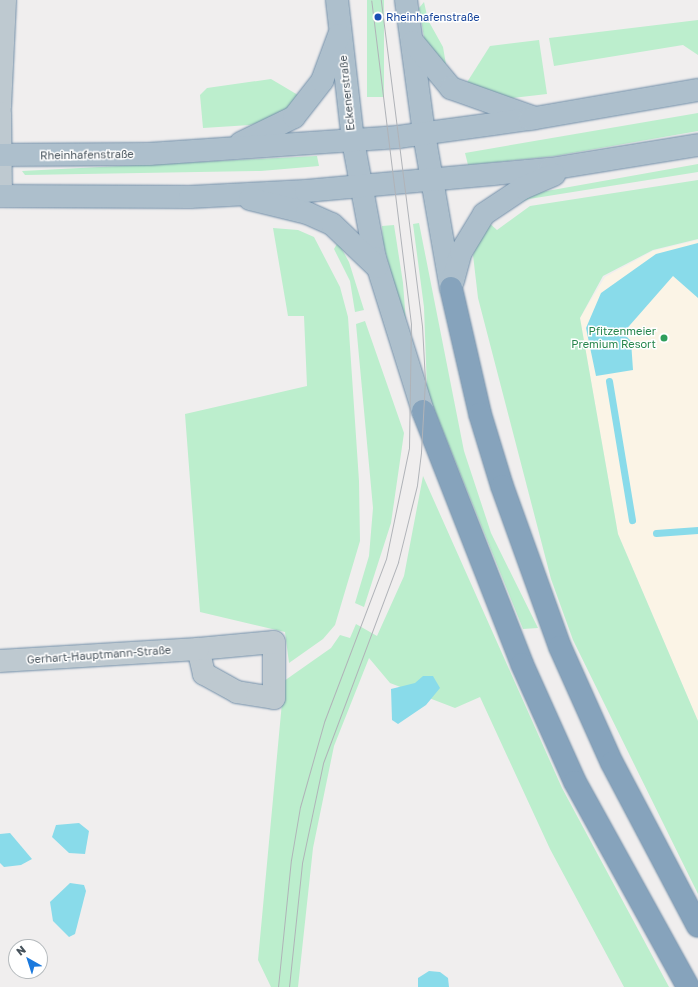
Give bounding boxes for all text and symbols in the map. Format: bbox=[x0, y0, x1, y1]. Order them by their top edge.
place label: Rheinhafenstraße bbox=[386, 10, 480, 24]
marker: Rheinhafenstraße bbox=[373, 12, 383, 22]
street label: Eckenerstraße bbox=[336, 55, 358, 131]
street label: Rheinhafenstraße bbox=[40, 148, 134, 162]
place label: Pfitzenmeier Premium Resort bbox=[571, 325, 656, 351]
marker: Pfitzenmeier Premium Resort bbox=[659, 333, 669, 343]
street label: Gerhart-Hauptmann-Straße bbox=[26, 643, 172, 667]
north arrow bbox=[8, 939, 48, 979]
text: N bbox=[13, 942, 28, 958]

